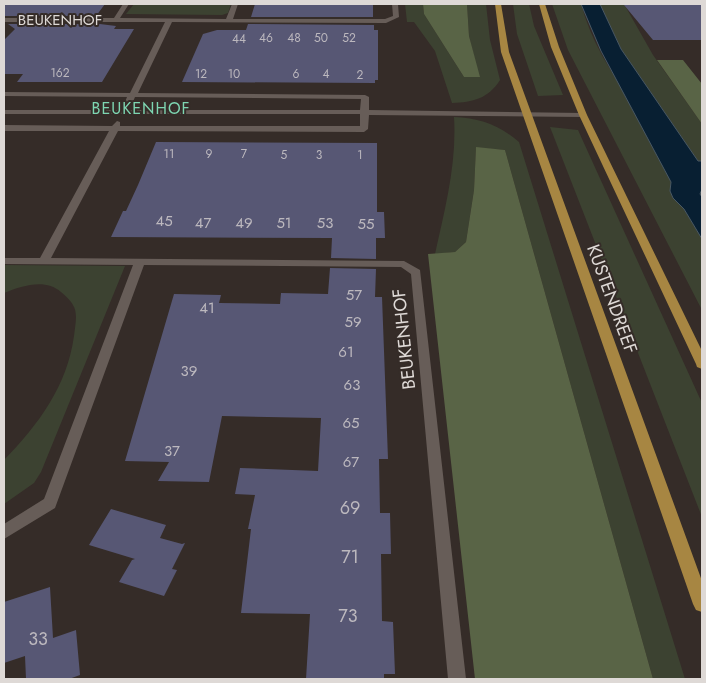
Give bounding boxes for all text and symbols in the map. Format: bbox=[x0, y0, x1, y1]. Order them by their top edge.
street label: BEUKENHOF bbox=[18, 9, 102, 31]
house number: 46 bbox=[259, 29, 273, 47]
house number: 48 bbox=[287, 29, 301, 47]
house number: 50 bbox=[314, 29, 328, 47]
house number: 52 bbox=[342, 29, 356, 47]
house number: 44 bbox=[232, 30, 246, 48]
house number: 162 bbox=[50, 64, 70, 82]
house number: 12 bbox=[195, 65, 207, 83]
house number: 10 bbox=[228, 65, 240, 83]
house number: 6 bbox=[293, 65, 300, 83]
house number: 4 bbox=[323, 65, 330, 83]
house number: 2 bbox=[357, 66, 364, 84]
district label: BEUKENHOF bbox=[91, 97, 191, 120]
house number: 11 bbox=[164, 145, 174, 163]
house number: 9 bbox=[206, 145, 213, 163]
house number: 7 bbox=[241, 145, 248, 163]
house number: 5 bbox=[281, 146, 288, 164]
house number: 3 bbox=[316, 146, 323, 164]
house number: 1 bbox=[357, 146, 363, 164]
house number: 45 bbox=[155, 210, 173, 232]
house number: 47 bbox=[195, 212, 211, 234]
house number: 49 bbox=[235, 212, 253, 234]
house number: 51 bbox=[276, 212, 292, 234]
house number: 53 bbox=[317, 212, 333, 234]
house number: 55 bbox=[358, 213, 374, 235]
street label: KUSTENDREEF bbox=[580, 241, 644, 357]
house number: 57 bbox=[346, 284, 362, 306]
street label: BEUKENHOF bbox=[386, 287, 422, 391]
house number: 41 bbox=[199, 297, 215, 319]
house number: 59 bbox=[344, 311, 362, 333]
house number: 61 bbox=[338, 341, 354, 363]
house number: 39 bbox=[181, 360, 197, 382]
house number: 63 bbox=[344, 374, 360, 396]
house number: 65 bbox=[342, 412, 360, 434]
house number: 37 bbox=[164, 440, 180, 462]
house number: 67 bbox=[343, 451, 359, 473]
house number: 69 bbox=[340, 495, 360, 521]
house number: 71 bbox=[341, 544, 359, 570]
house number: 73 bbox=[338, 603, 358, 629]
house number: 33 bbox=[28, 626, 48, 652]

